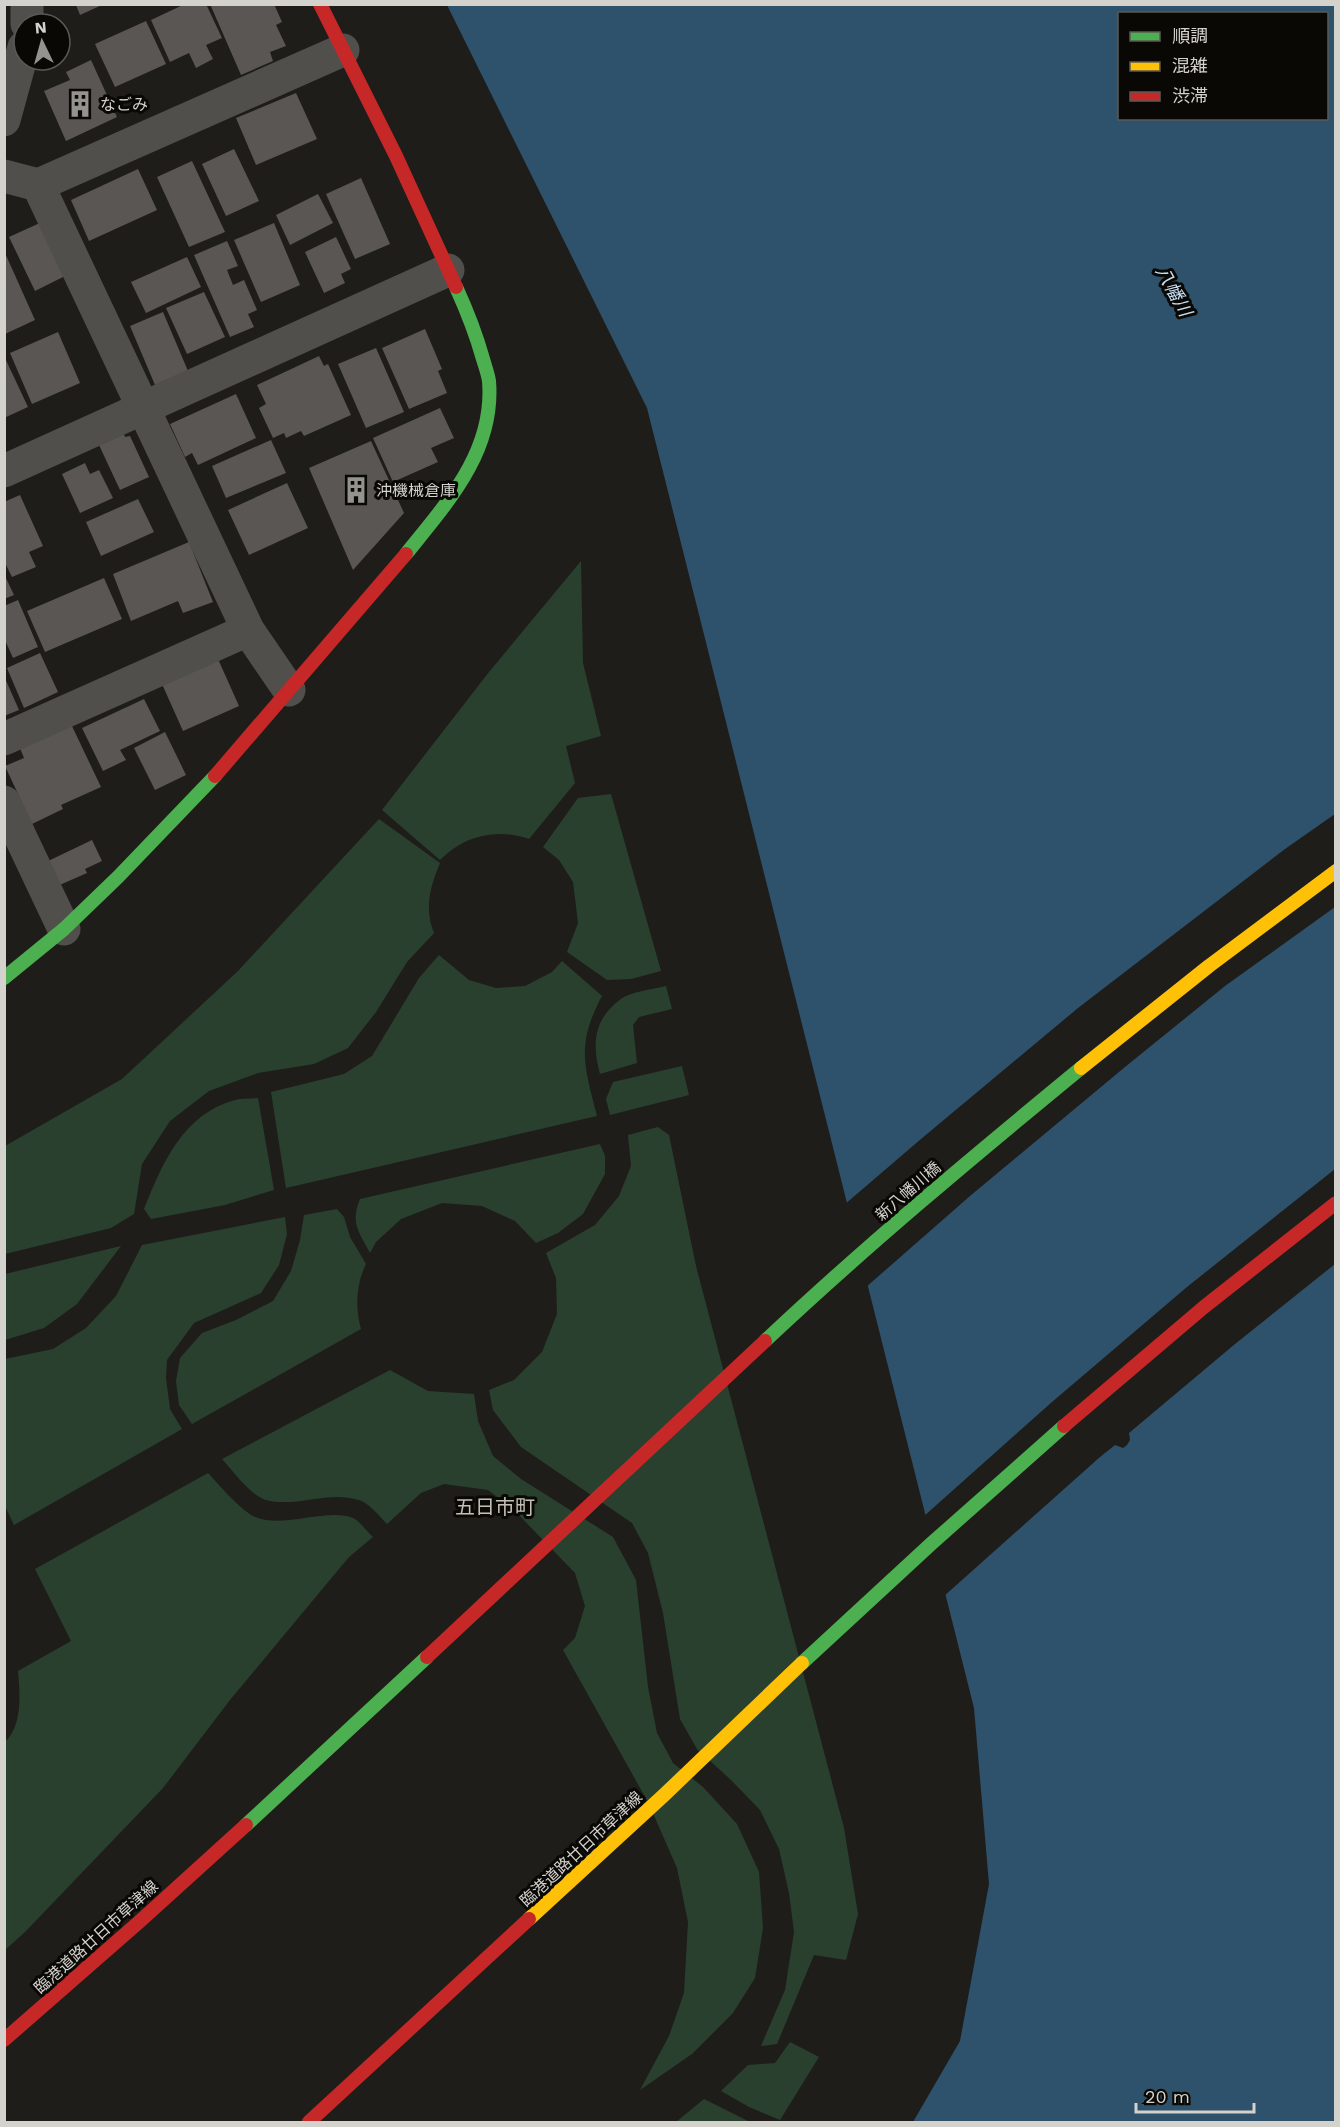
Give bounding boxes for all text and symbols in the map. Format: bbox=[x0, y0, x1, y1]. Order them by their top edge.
north arrow bbox=[12, 12, 72, 72]
legend bbox=[1118, 12, 1328, 120]
text: N bbox=[34, 18, 47, 38]
text: 順調 bbox=[1172, 25, 1208, 46]
text: 混雑 bbox=[1172, 55, 1208, 76]
text: 渋滞 bbox=[1172, 85, 1208, 106]
building icon: なごみ bbox=[65, 89, 95, 119]
place label: なごみ bbox=[100, 95, 148, 114]
water label: 八幡川 bbox=[1152, 262, 1197, 321]
building icon: 沖機械倉庫 bbox=[341, 475, 371, 505]
place label: 沖機械倉庫 bbox=[376, 481, 456, 500]
street label: 新八幡川橋 bbox=[872, 1158, 944, 1224]
district label: 五日市町 bbox=[455, 1495, 535, 1519]
street label: 臨港道路廿日市草津線 bbox=[516, 1787, 646, 1911]
street label: 臨港道路廿日市草津線 bbox=[30, 1876, 162, 1998]
scale bar bbox=[1136, 2076, 1254, 2114]
text: 20 m bbox=[1145, 2086, 1190, 2107]

